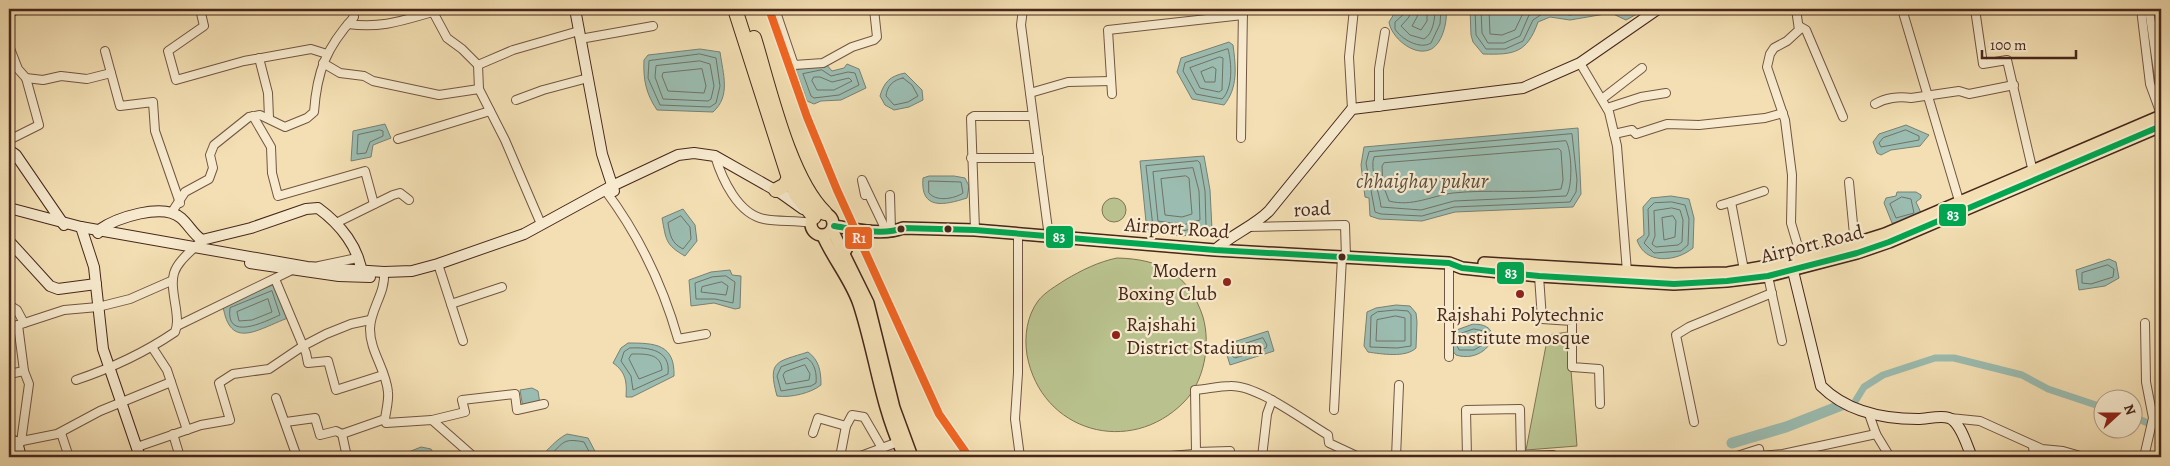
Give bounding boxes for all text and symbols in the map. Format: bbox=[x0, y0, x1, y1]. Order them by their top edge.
scale bar bbox=[1982, 28, 2076, 60]
text: 100 m bbox=[1990, 35, 2027, 55]
water label: chhaighay pukur bbox=[1356, 167, 1489, 195]
street label: road bbox=[1293, 195, 1332, 223]
line badge: 83 bbox=[1938, 203, 1967, 227]
text: 83 bbox=[1947, 206, 1959, 225]
street label: Airport Road bbox=[1123, 211, 1231, 245]
street label: Airport Road bbox=[1757, 218, 1866, 270]
unlabelled marker bbox=[896, 224, 906, 234]
unlabelled marker bbox=[943, 224, 953, 234]
line badge: 83 bbox=[1045, 225, 1074, 249]
line badge: R1 bbox=[844, 226, 873, 250]
text: 83 bbox=[1053, 228, 1065, 247]
text: R1 bbox=[852, 229, 866, 248]
unlabelled marker bbox=[1337, 252, 1347, 262]
place label: Modern Boxing Club bbox=[1117, 257, 1217, 307]
line badge: 83 bbox=[1496, 261, 1525, 285]
text: 83 bbox=[1505, 264, 1517, 283]
marker: Modern Boxing Club bbox=[1221, 276, 1233, 288]
marker: Rajshahi Polytechnic Institute mosque bbox=[1514, 288, 1526, 300]
place label: Rajshahi Polytechnic Institute mosque bbox=[1436, 301, 1604, 351]
place label: Rajshahi District Stadium bbox=[1126, 311, 1263, 361]
marker: Rajshahi District Stadium bbox=[1110, 329, 1122, 341]
north arrow bbox=[2092, 388, 2142, 438]
text: N bbox=[2119, 401, 2140, 418]

